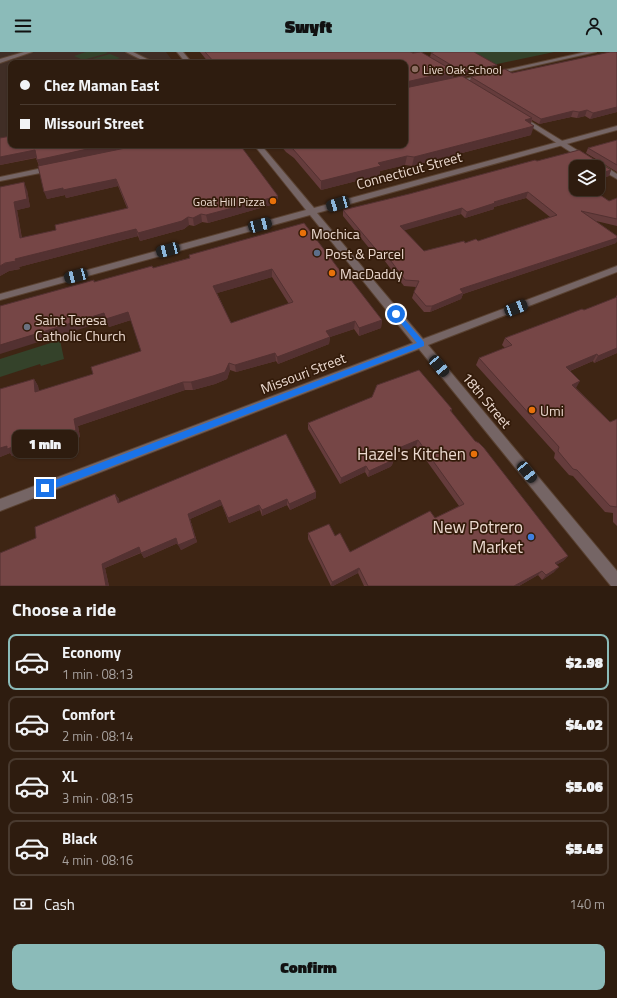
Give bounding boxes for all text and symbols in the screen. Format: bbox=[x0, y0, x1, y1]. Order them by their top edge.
text: Swyft bbox=[285, 13, 332, 40]
icon: menu bbox=[12, 15, 34, 37]
icon: person bbox=[583, 15, 605, 37]
place label: Live Oak School bbox=[423, 60, 502, 79]
marker: Live Oak School bbox=[410, 64, 420, 74]
text: Chez Maman East bbox=[44, 74, 159, 97]
text: Missouri Street bbox=[44, 112, 144, 135]
street label: Connecticut Street bbox=[354, 146, 464, 194]
map controls bbox=[569, 160, 605, 196]
button: layers bbox=[569, 160, 605, 196]
place label: Goat Hill Pizza bbox=[193, 192, 265, 211]
car bbox=[325, 195, 351, 213]
marker: Goat Hill Pizza bbox=[268, 196, 278, 206]
car bbox=[247, 216, 273, 234]
place label: Mochica bbox=[311, 223, 360, 244]
marker: Mochica bbox=[298, 228, 308, 238]
car bbox=[155, 241, 181, 259]
place label: Post & Parcel bbox=[325, 243, 404, 264]
marker: Post & Parcel bbox=[312, 248, 322, 258]
place label: MacDaddy bbox=[340, 263, 403, 284]
car bbox=[63, 267, 89, 285]
marker: MacDaddy bbox=[327, 268, 337, 278]
car bbox=[503, 298, 529, 318]
route start bbox=[387, 305, 405, 323]
place label: Saint Teresa Catholic Church bbox=[35, 309, 126, 346]
marker: Saint Teresa Catholic Church bbox=[22, 322, 32, 332]
street label: Missouri Street bbox=[257, 347, 349, 399]
car bbox=[427, 353, 451, 379]
street label: 18th Street bbox=[457, 367, 517, 433]
place label: Umi bbox=[540, 400, 564, 421]
marker: Umi bbox=[527, 405, 537, 415]
callout: 1 min bbox=[12, 430, 78, 458]
text: 1 min bbox=[29, 434, 61, 454]
place label: Hazel's Kitchen bbox=[357, 441, 466, 467]
marker: Hazel's Kitchen bbox=[469, 449, 479, 459]
car bbox=[515, 459, 539, 485]
route end bbox=[36, 479, 54, 497]
place label: New Potrero Market bbox=[433, 514, 523, 560]
marker: New Potrero Market bbox=[526, 532, 536, 542]
text: Choose a ride bbox=[12, 596, 116, 623]
text: Economy bbox=[62, 641, 121, 664]
icon: car bbox=[14, 644, 50, 680]
text: $2.98 bbox=[566, 651, 603, 674]
text: 1 min · 08:13 bbox=[62, 664, 133, 684]
text: Comfort bbox=[62, 703, 115, 726]
icon: car bbox=[14, 706, 50, 742]
text: $4.02 bbox=[566, 713, 603, 736]
text: 2 min · 08:14 bbox=[62, 726, 133, 746]
text: XL bbox=[62, 765, 78, 788]
icon: car bbox=[14, 768, 50, 804]
text: $5.06 bbox=[566, 775, 603, 798]
text: 3 min · 08:15 bbox=[62, 788, 133, 808]
text: Black bbox=[62, 827, 97, 850]
icon: car bbox=[14, 830, 50, 866]
text: $5.45 bbox=[566, 837, 603, 860]
text: 4 min · 08:16 bbox=[62, 850, 133, 870]
icon: cash bbox=[12, 893, 34, 915]
text: Cash bbox=[44, 893, 75, 916]
text: 140 m bbox=[569, 894, 605, 914]
button: Confirm bbox=[12, 944, 605, 990]

